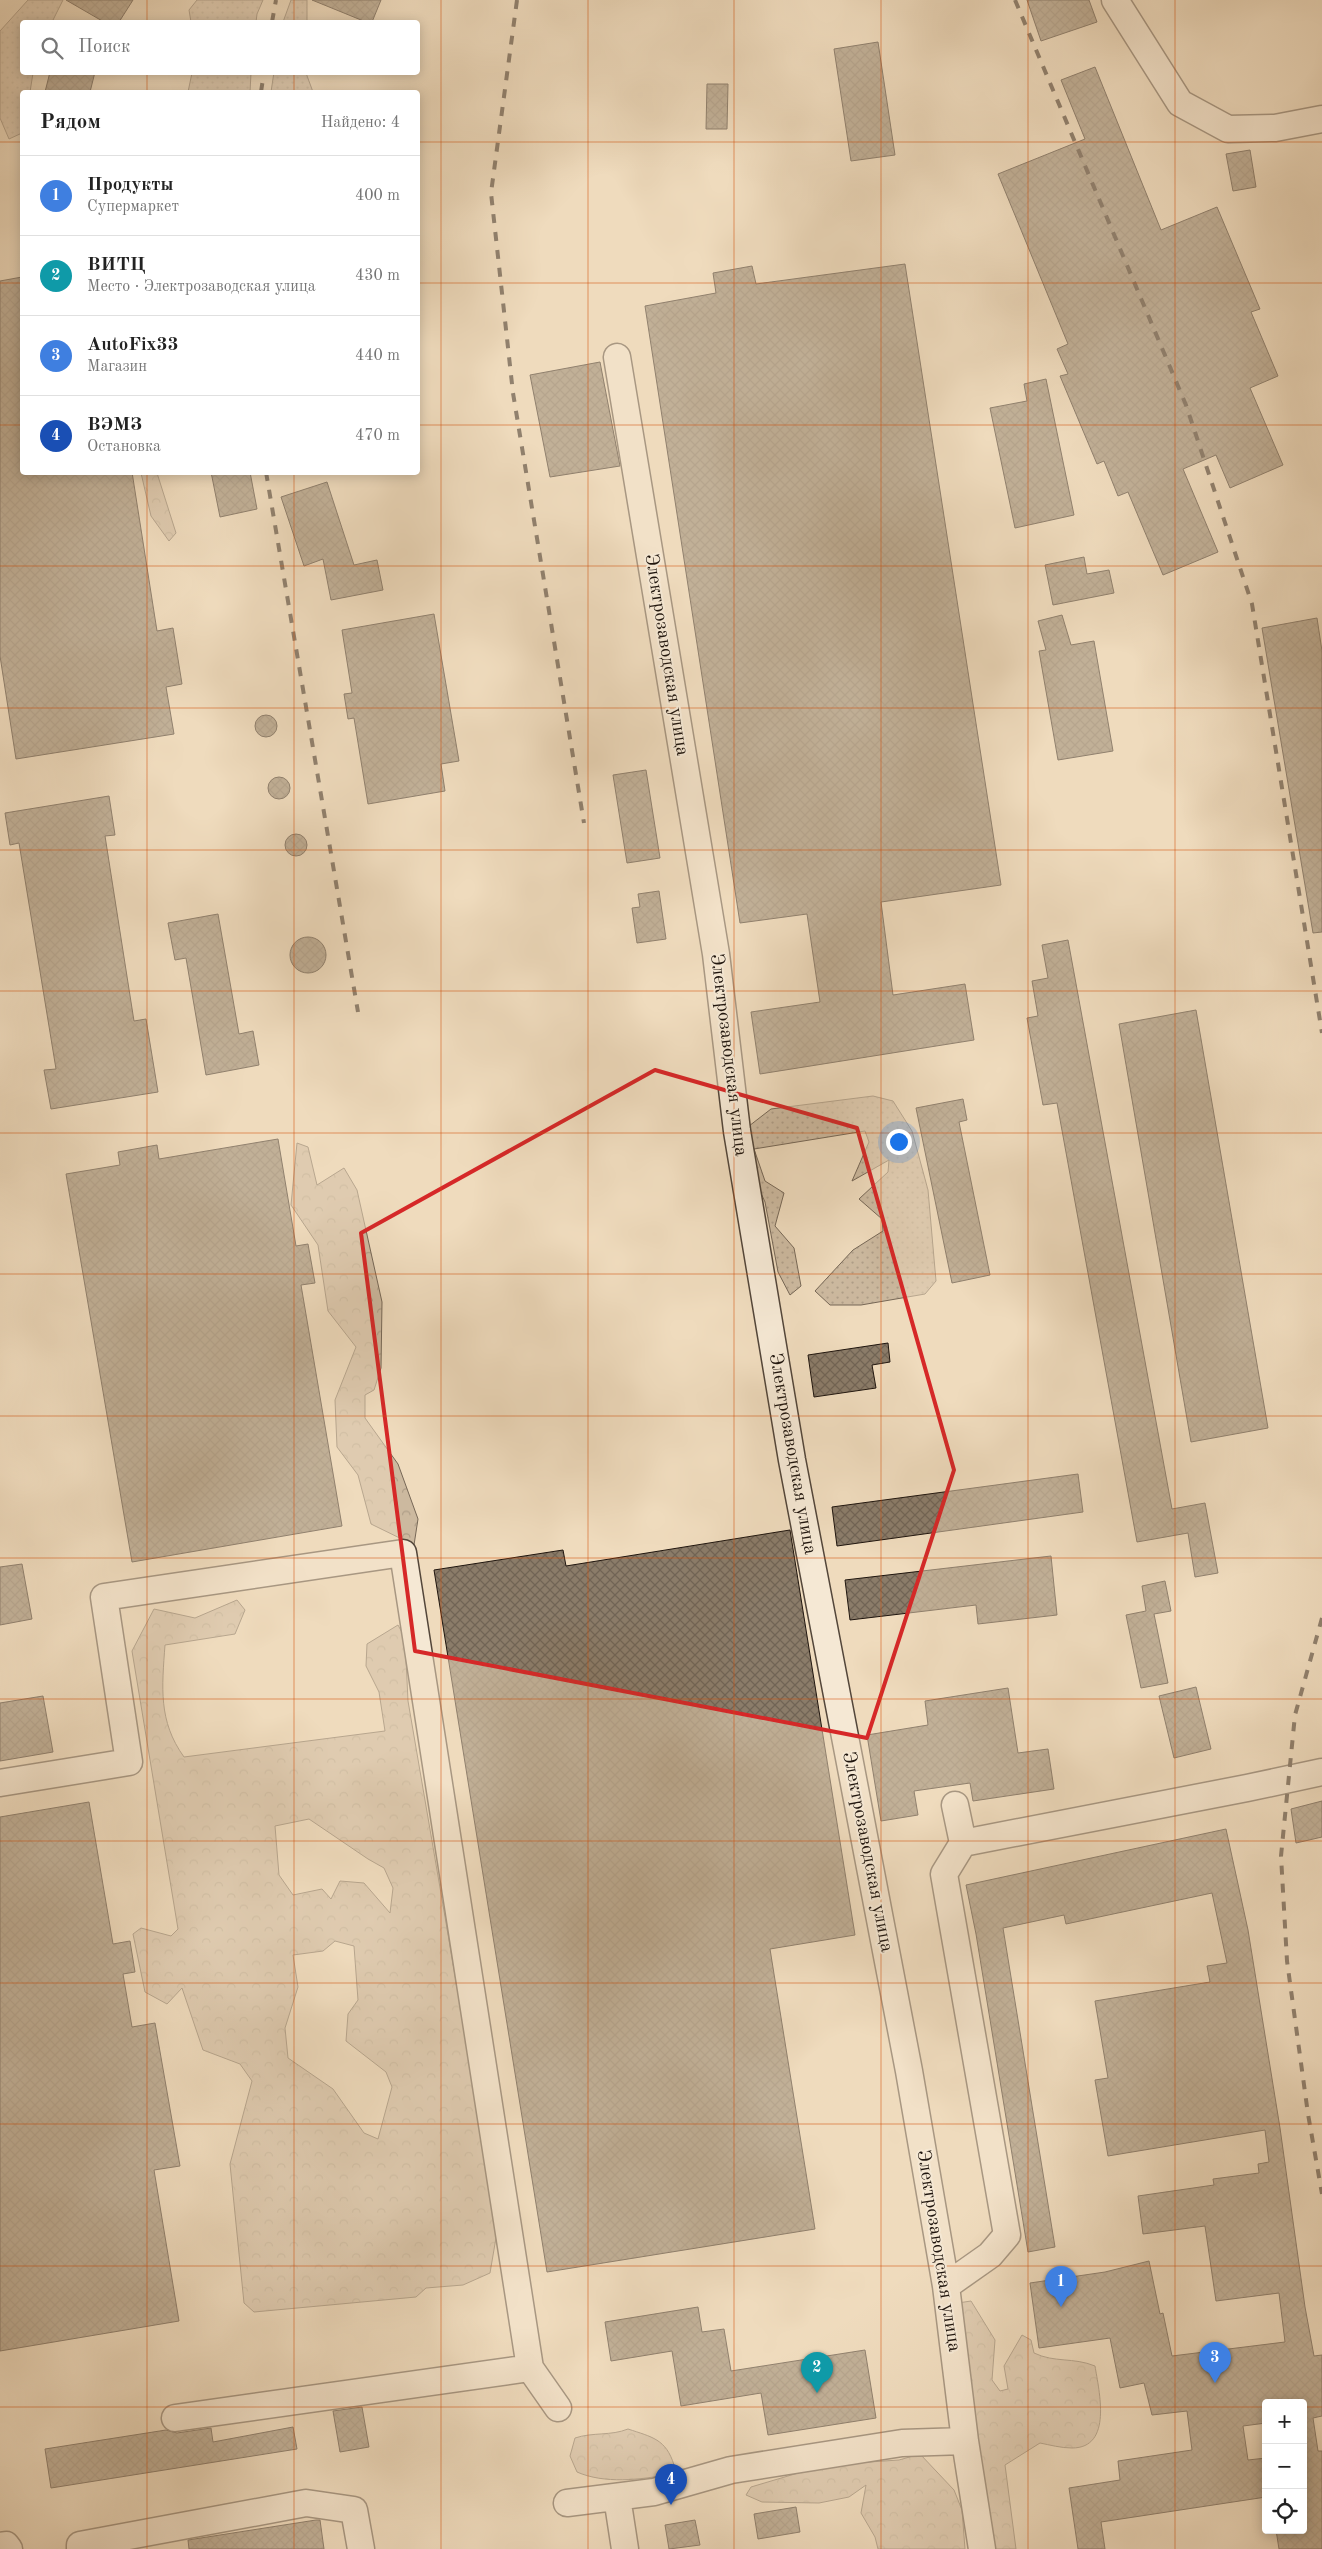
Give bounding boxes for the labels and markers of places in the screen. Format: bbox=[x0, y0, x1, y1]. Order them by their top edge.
pin: 1 bbox=[1045, 2266, 1077, 2307]
pin: 3 bbox=[1199, 2342, 1231, 2383]
pin: 2 bbox=[801, 2352, 833, 2393]
pin: 4 bbox=[655, 2464, 687, 2505]

